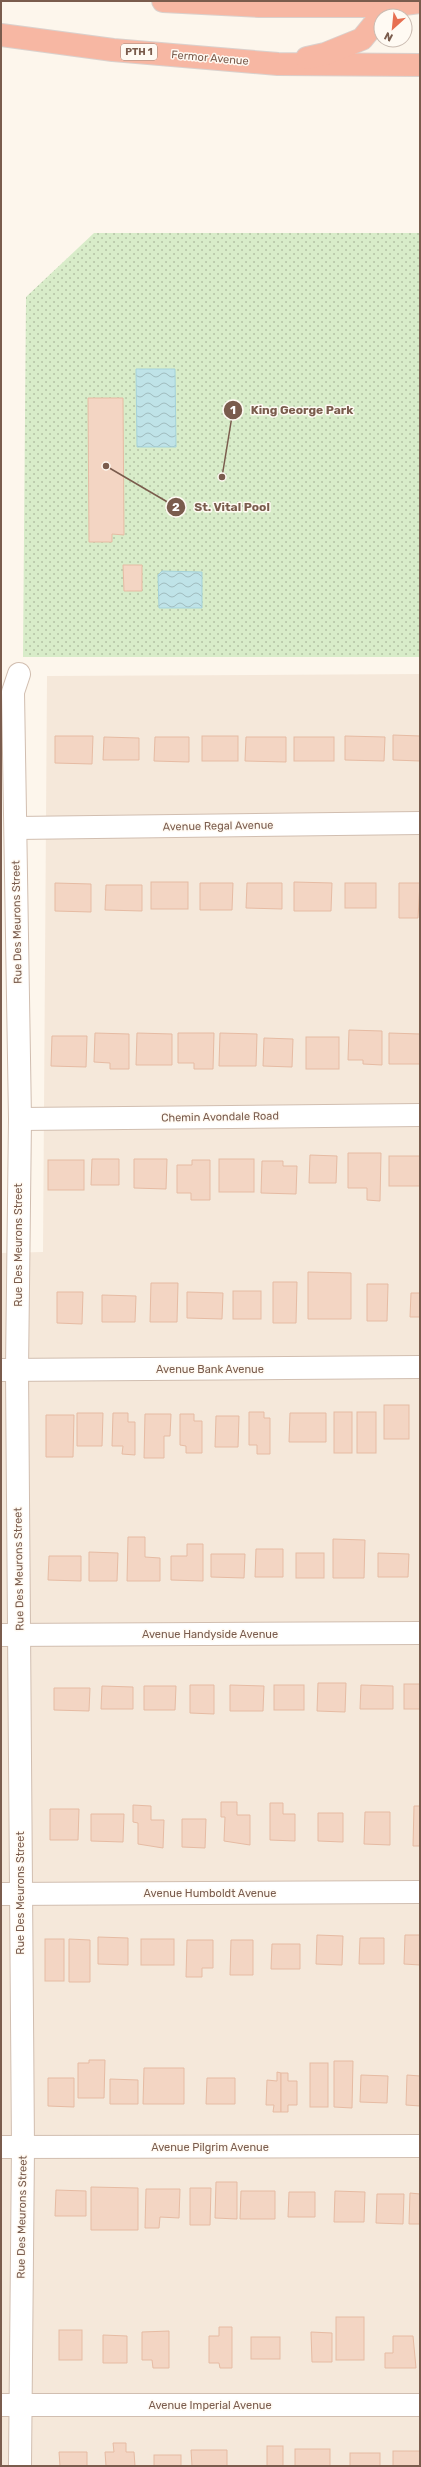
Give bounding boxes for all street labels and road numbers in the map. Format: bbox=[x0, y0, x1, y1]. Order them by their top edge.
road number: PTH 1 bbox=[121, 44, 157, 60]
street label: Fermor Avenue bbox=[171, 48, 249, 68]
street label: Avenue Regal Avenue bbox=[163, 819, 273, 833]
street label: Rue Des Meurons Street bbox=[9, 860, 25, 984]
street label: Chemin Avondale Road bbox=[161, 1109, 279, 1125]
street label: Rue Des Meurons Street bbox=[12, 1183, 25, 1307]
street label: Avenue Bank Avenue bbox=[156, 1363, 264, 1376]
street label: Rue Des Meurons Street bbox=[11, 1507, 27, 1631]
street label: Avenue Handyside Avenue bbox=[142, 1628, 278, 1641]
street label: Rue Des Meurons Street bbox=[14, 1831, 27, 1955]
street label: Avenue Humboldt Avenue bbox=[144, 1887, 276, 1900]
street label: Avenue Pilgrim Avenue bbox=[151, 2141, 269, 2154]
street label: Rue Des Meurons Street bbox=[14, 2155, 30, 2279]
street label: Avenue Imperial Avenue bbox=[148, 2399, 272, 2412]

